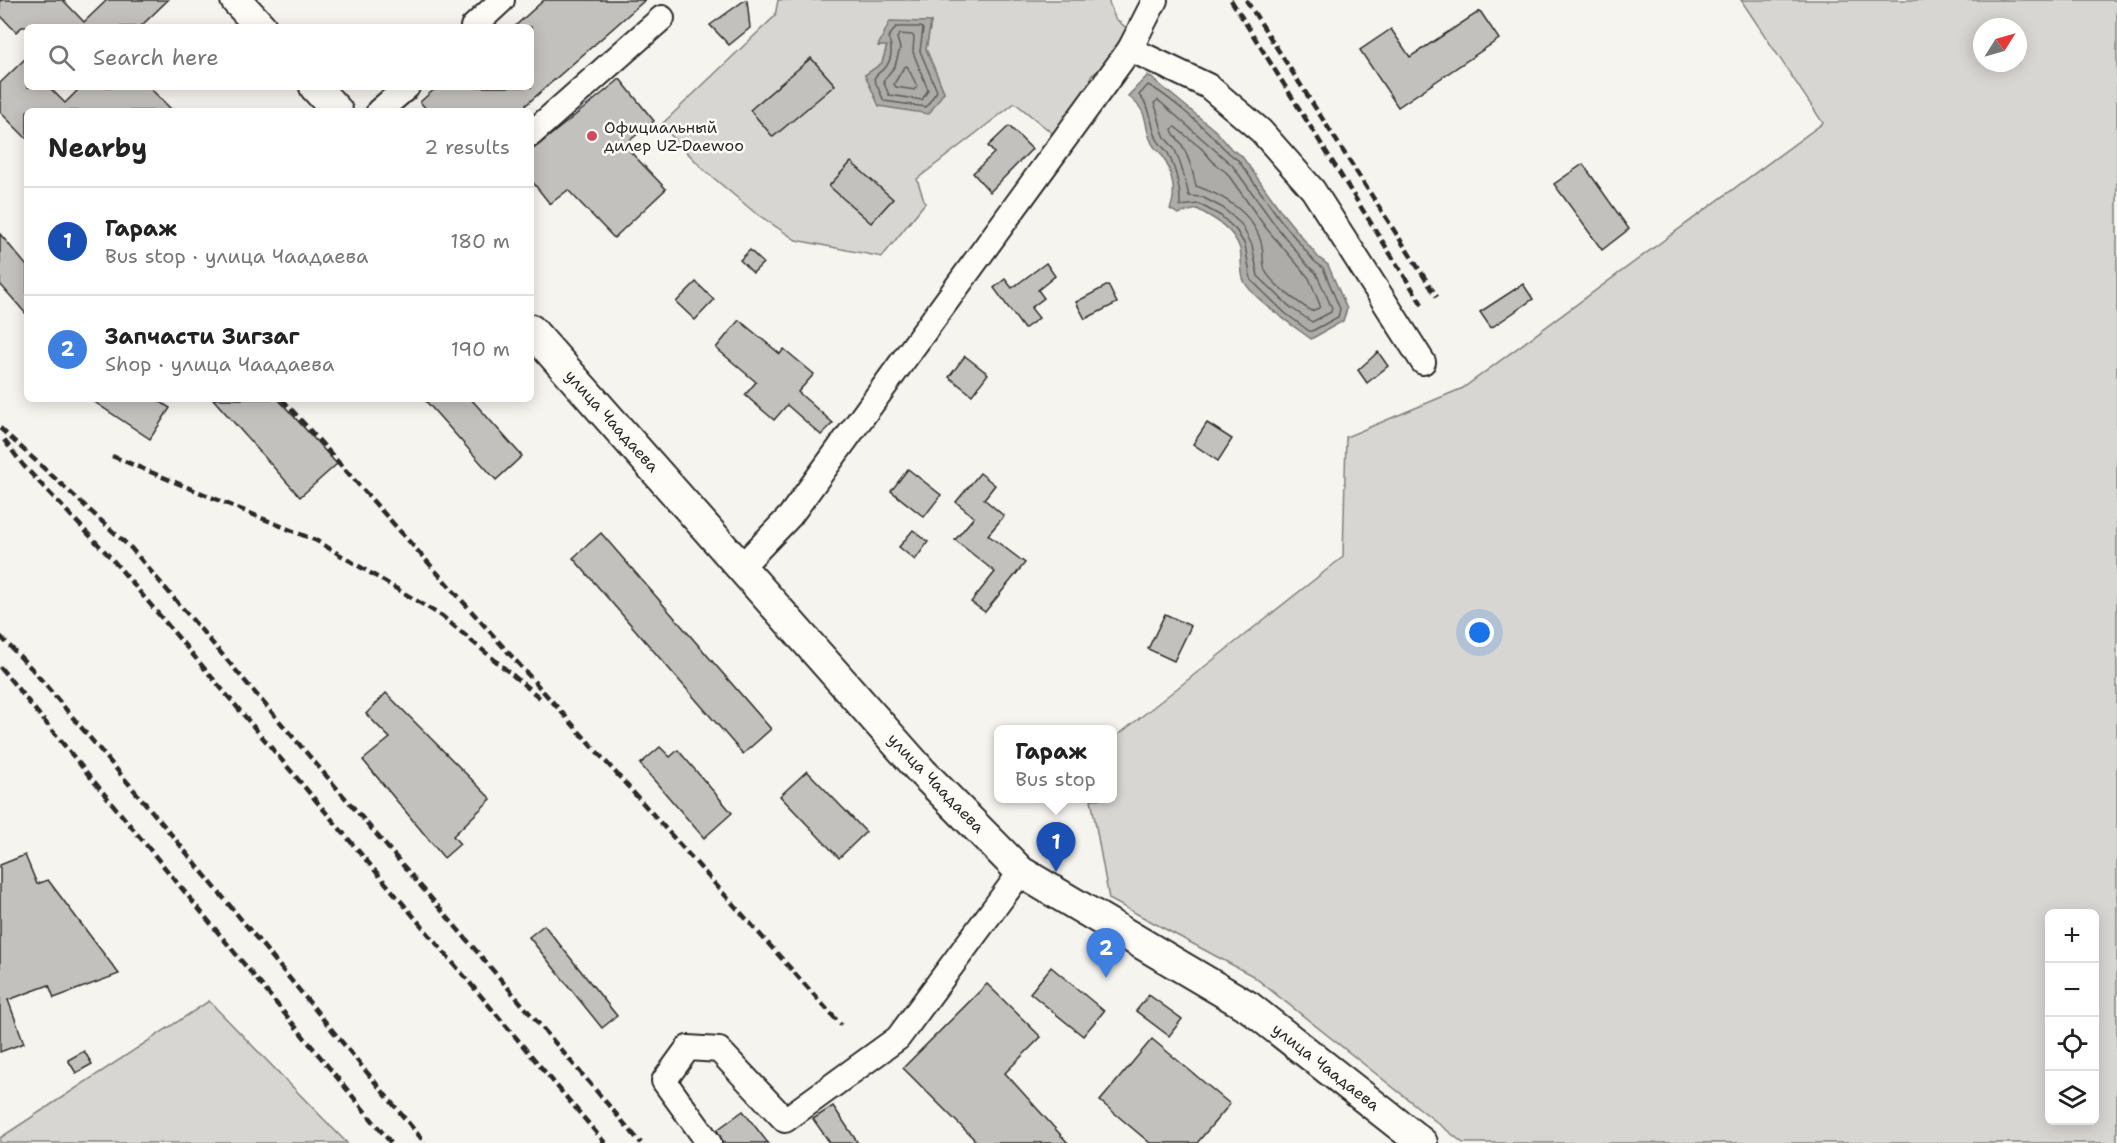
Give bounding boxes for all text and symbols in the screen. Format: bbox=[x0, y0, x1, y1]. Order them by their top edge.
north arrow bbox=[1973, 18, 2027, 72]
search box bbox=[24, 24, 534, 90]
icon: search bbox=[45, 41, 78, 74]
text: Search here bbox=[93, 43, 219, 72]
place label: Официальный дилер UZ-Daewoo bbox=[604, 117, 744, 156]
marker: Официальный дилер UZ-Daewoo bbox=[585, 129, 599, 143]
text: Nearby bbox=[48, 130, 147, 165]
text: 2 results bbox=[424, 134, 510, 160]
text: Гараж bbox=[105, 214, 177, 243]
text: 1 bbox=[63, 228, 72, 254]
text: 180 m bbox=[450, 228, 510, 254]
text: Bus stop · улица Чаадаева bbox=[105, 243, 368, 269]
text: Запчасти Зигзаг bbox=[105, 322, 300, 351]
text: 2 bbox=[61, 336, 75, 362]
text: 190 m bbox=[451, 336, 510, 362]
text: Shop · улица Чаадаева bbox=[105, 351, 334, 377]
street label: улица Чаадаева bbox=[560, 365, 664, 477]
your location bbox=[1465, 618, 1494, 647]
popup bbox=[994, 725, 1117, 803]
street label: улица Чаадаева bbox=[883, 729, 989, 837]
text: Гараж bbox=[1015, 737, 1087, 766]
text: Bus stop bbox=[1015, 766, 1096, 792]
pin: 1 bbox=[1036, 822, 1076, 872]
map controls bbox=[2045, 909, 2099, 1125]
button: + bbox=[2045, 909, 2099, 963]
pin: 2 bbox=[1086, 928, 1126, 978]
button: − bbox=[2045, 963, 2099, 1017]
button: locate bbox=[2045, 1017, 2099, 1071]
street label: улица Чаадаева bbox=[1268, 1018, 1384, 1116]
button: layers bbox=[2045, 1071, 2099, 1125]

